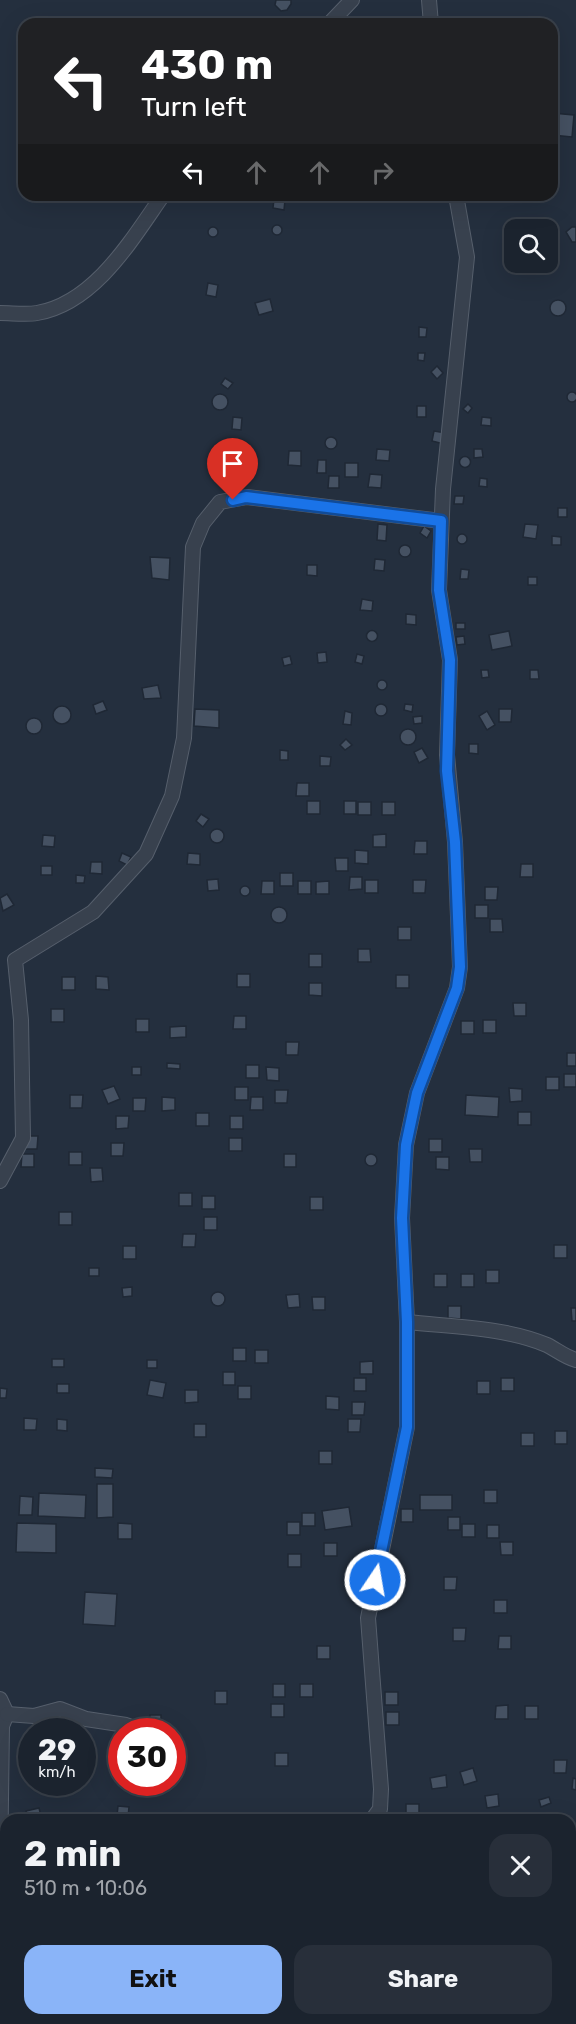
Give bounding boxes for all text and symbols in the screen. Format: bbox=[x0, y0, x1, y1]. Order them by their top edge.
text: 430 m bbox=[141, 40, 273, 90]
icon: left bbox=[42, 42, 120, 120]
text: Turn left bbox=[141, 91, 246, 123]
icon: left bbox=[177, 156, 210, 189]
icon: ahead bbox=[240, 156, 273, 189]
icon: ahead bbox=[303, 156, 336, 189]
icon: right bbox=[366, 156, 399, 189]
map controls bbox=[504, 219, 558, 273]
button: search bbox=[504, 219, 558, 273]
pin bbox=[207, 438, 258, 500]
icon: arrive bbox=[216, 447, 249, 480]
position arrow bbox=[343, 1548, 407, 1612]
speed limit sign: 30 bbox=[108, 1718, 186, 1796]
text: 29 bbox=[38, 1732, 76, 1768]
text: km/h bbox=[38, 1763, 76, 1781]
text: 2 min bbox=[24, 1832, 122, 1875]
button: close bbox=[489, 1834, 552, 1897]
text: 510 m · 10:06 bbox=[24, 1876, 147, 1900]
button: Exit bbox=[24, 1945, 282, 2014]
button: Share bbox=[294, 1945, 552, 2014]

